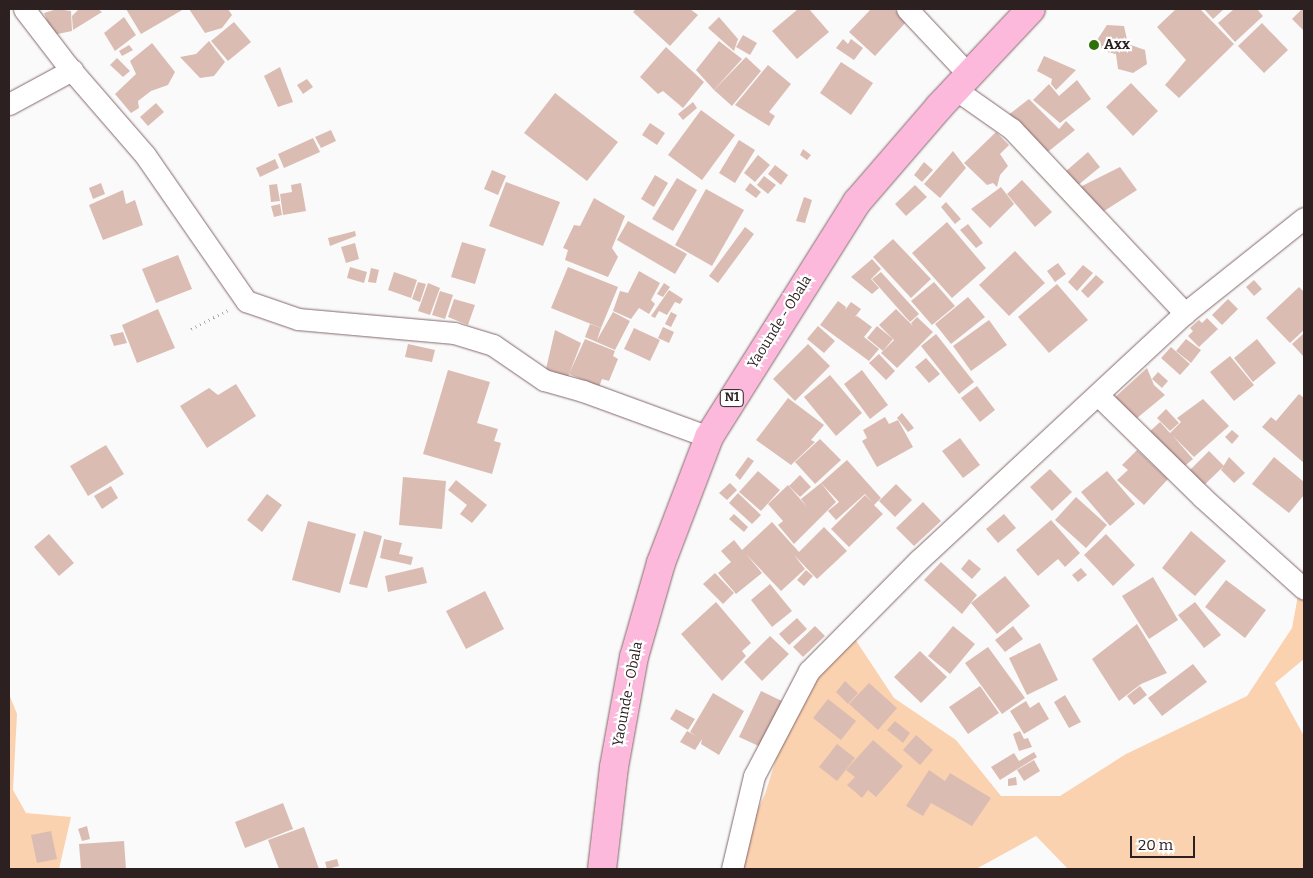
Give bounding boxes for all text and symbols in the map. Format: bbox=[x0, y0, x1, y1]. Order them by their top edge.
place label: Axx bbox=[1104, 37, 1130, 53]
marker: Axx bbox=[1088, 39, 1100, 51]
street label: Yaounde - Obala bbox=[745, 272, 815, 372]
road number: N1 bbox=[720, 388, 744, 408]
street label: Yaounde - Obala bbox=[610, 640, 646, 748]
scale bar bbox=[1133, 826, 1198, 858]
text: 20 m bbox=[1138, 836, 1173, 854]

